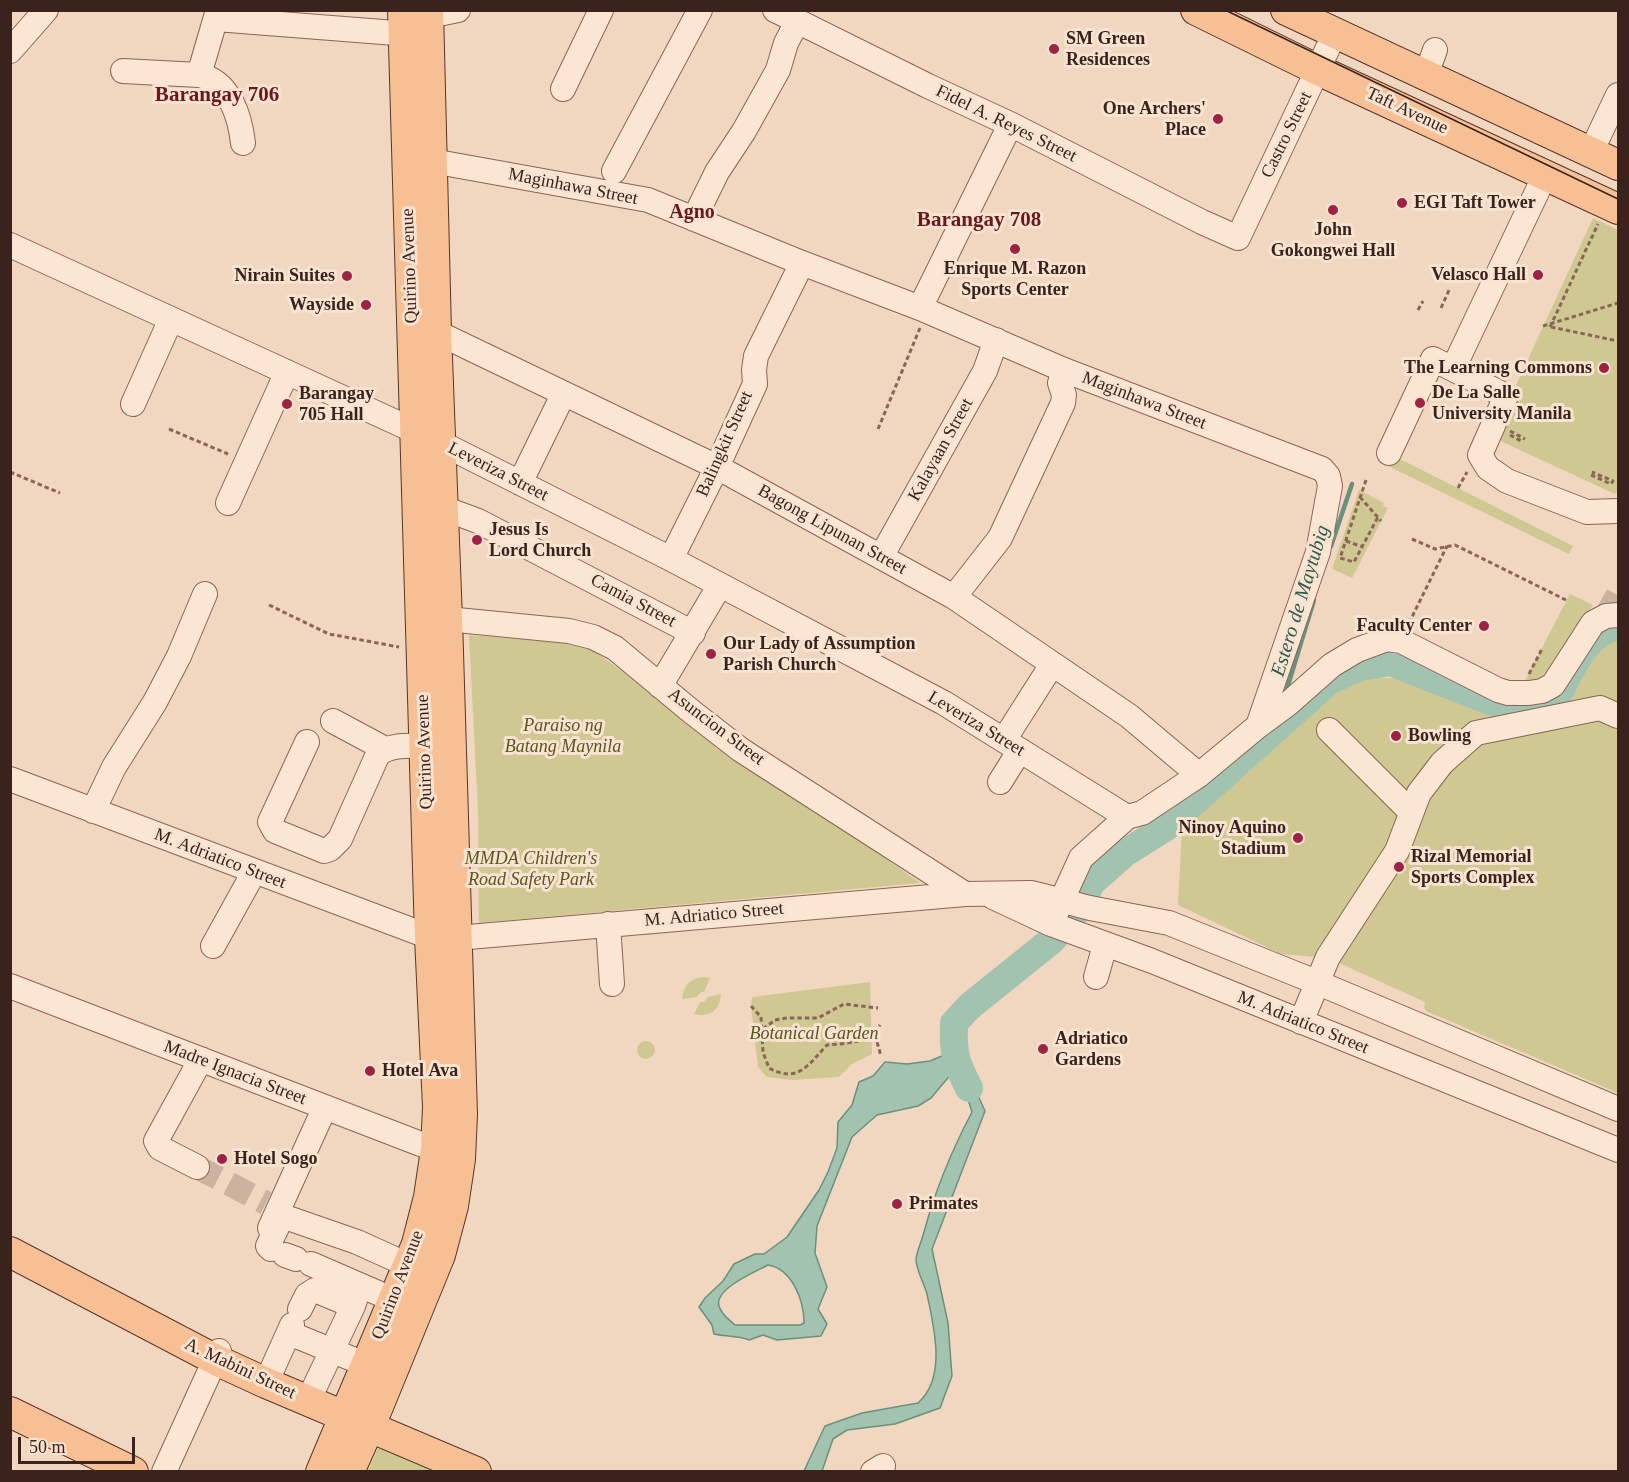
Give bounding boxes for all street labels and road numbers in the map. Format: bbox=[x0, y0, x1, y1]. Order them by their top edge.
street label: Fidel A. Reyes Street bbox=[926, 77, 1086, 171]
street label: Taft Avenue bbox=[1358, 81, 1456, 141]
street label: Castro Street bbox=[1254, 82, 1320, 188]
street label: Maginhawa Street bbox=[497, 162, 649, 212]
street label: Quirino Avenue bbox=[397, 201, 423, 331]
street label: Maginhawa Street bbox=[1070, 364, 1218, 438]
street label: Balingkit Street bbox=[689, 381, 761, 507]
street label: Kalayaan Street bbox=[900, 387, 982, 513]
street label: Leveriza Street bbox=[438, 434, 558, 510]
street label: Bagong Lipunan Street bbox=[743, 474, 921, 586]
street label: Camia Street bbox=[580, 566, 686, 636]
street label: Asuncion Street bbox=[657, 679, 775, 775]
street label: Leveriza Street bbox=[918, 683, 1034, 765]
street label: Quirino Avenue bbox=[412, 687, 438, 817]
street label: M. Adriatico Street bbox=[145, 821, 295, 897]
street label: M. Adriatico Street bbox=[637, 898, 791, 932]
street label: M. Adriatico Street bbox=[1228, 984, 1378, 1062]
street label: Madre Ignacia Street bbox=[151, 1032, 319, 1114]
street label: Quirino Avenue bbox=[365, 1221, 431, 1349]
street label: A. Mabini Street bbox=[176, 1332, 304, 1406]

